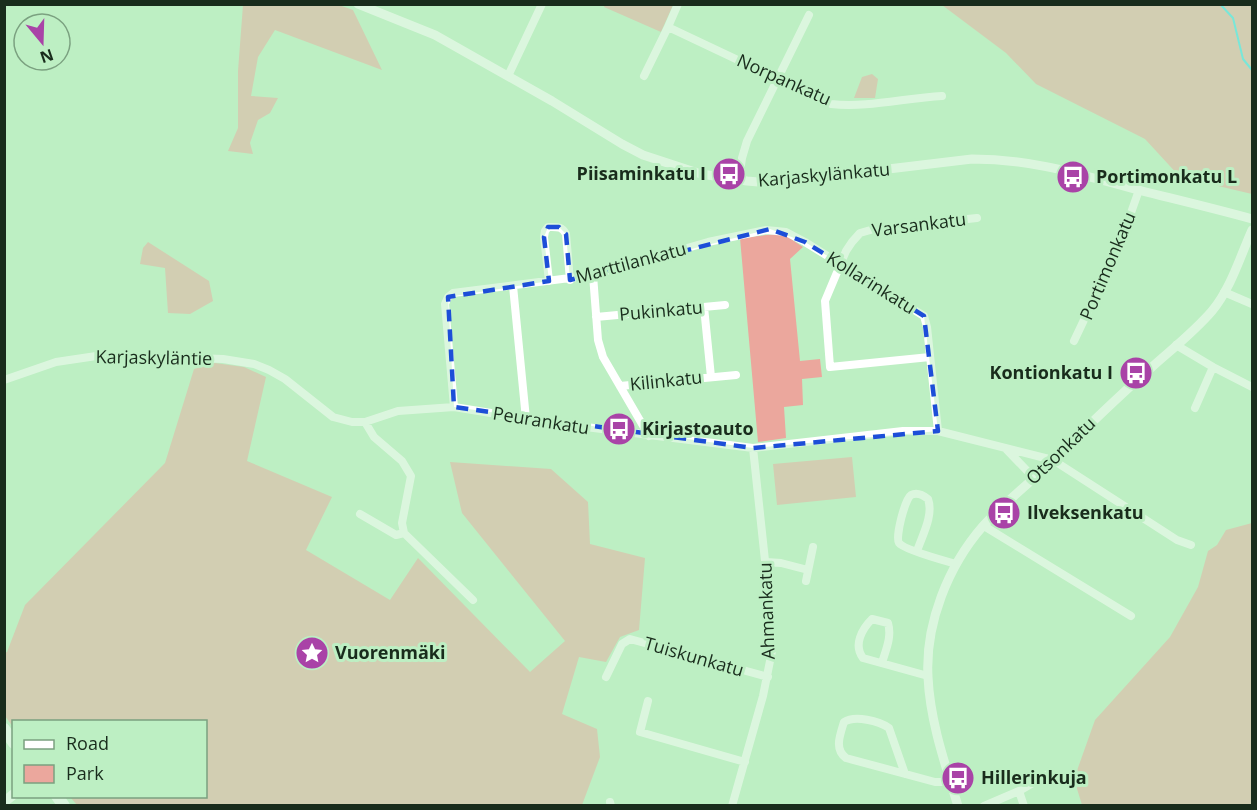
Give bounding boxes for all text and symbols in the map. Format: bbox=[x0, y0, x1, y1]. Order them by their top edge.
north arrow bbox=[12, 12, 72, 72]
text: N bbox=[37, 44, 57, 69]
street label: Norpankatu bbox=[734, 48, 835, 111]
bus stop icon: Piisaminkatu I bbox=[711, 156, 747, 192]
street label: Karjaskylänkatu bbox=[757, 156, 891, 192]
bus stop icon: Portimonkatu L bbox=[1055, 159, 1091, 195]
place label: Piisaminkatu I bbox=[577, 161, 706, 185]
place label: Portimonkatu L bbox=[1096, 164, 1237, 188]
street label: Varsankatu bbox=[870, 206, 967, 242]
street label: Portimonkatu bbox=[1073, 208, 1141, 323]
street label: Marttilankatu bbox=[573, 236, 689, 288]
street label: Kollarinkatu bbox=[822, 245, 921, 319]
street label: Pukinkatu bbox=[618, 294, 704, 326]
street label: Karjaskyläntie bbox=[95, 344, 213, 370]
bus stop icon: Kontionkatu I bbox=[1118, 355, 1154, 391]
place label: Kontionkatu I bbox=[989, 360, 1113, 384]
street label: Kilinkatu bbox=[629, 364, 703, 396]
street label: Peurankatu bbox=[491, 401, 591, 439]
bus stop icon: Kirjastoauto bbox=[601, 411, 637, 447]
street label: Otsonkatu bbox=[1020, 411, 1100, 489]
place label: Kirjastoauto bbox=[642, 416, 754, 440]
bus stop icon: Ilveksenkatu bbox=[986, 495, 1022, 531]
place label: Ilveksenkatu bbox=[1027, 500, 1144, 524]
street label: Ahmankatu bbox=[752, 562, 780, 660]
street label: Tuiskunkatu bbox=[642, 630, 747, 682]
place icon: Vuorenmäki bbox=[294, 635, 330, 671]
place label: Vuorenmäki bbox=[335, 640, 446, 664]
legend bbox=[12, 720, 207, 798]
text: Road bbox=[66, 731, 109, 755]
bus stop icon: Hillerinkuja bbox=[940, 760, 976, 796]
text: Park bbox=[66, 761, 104, 785]
place label: Hillerinkuja bbox=[981, 765, 1087, 789]

